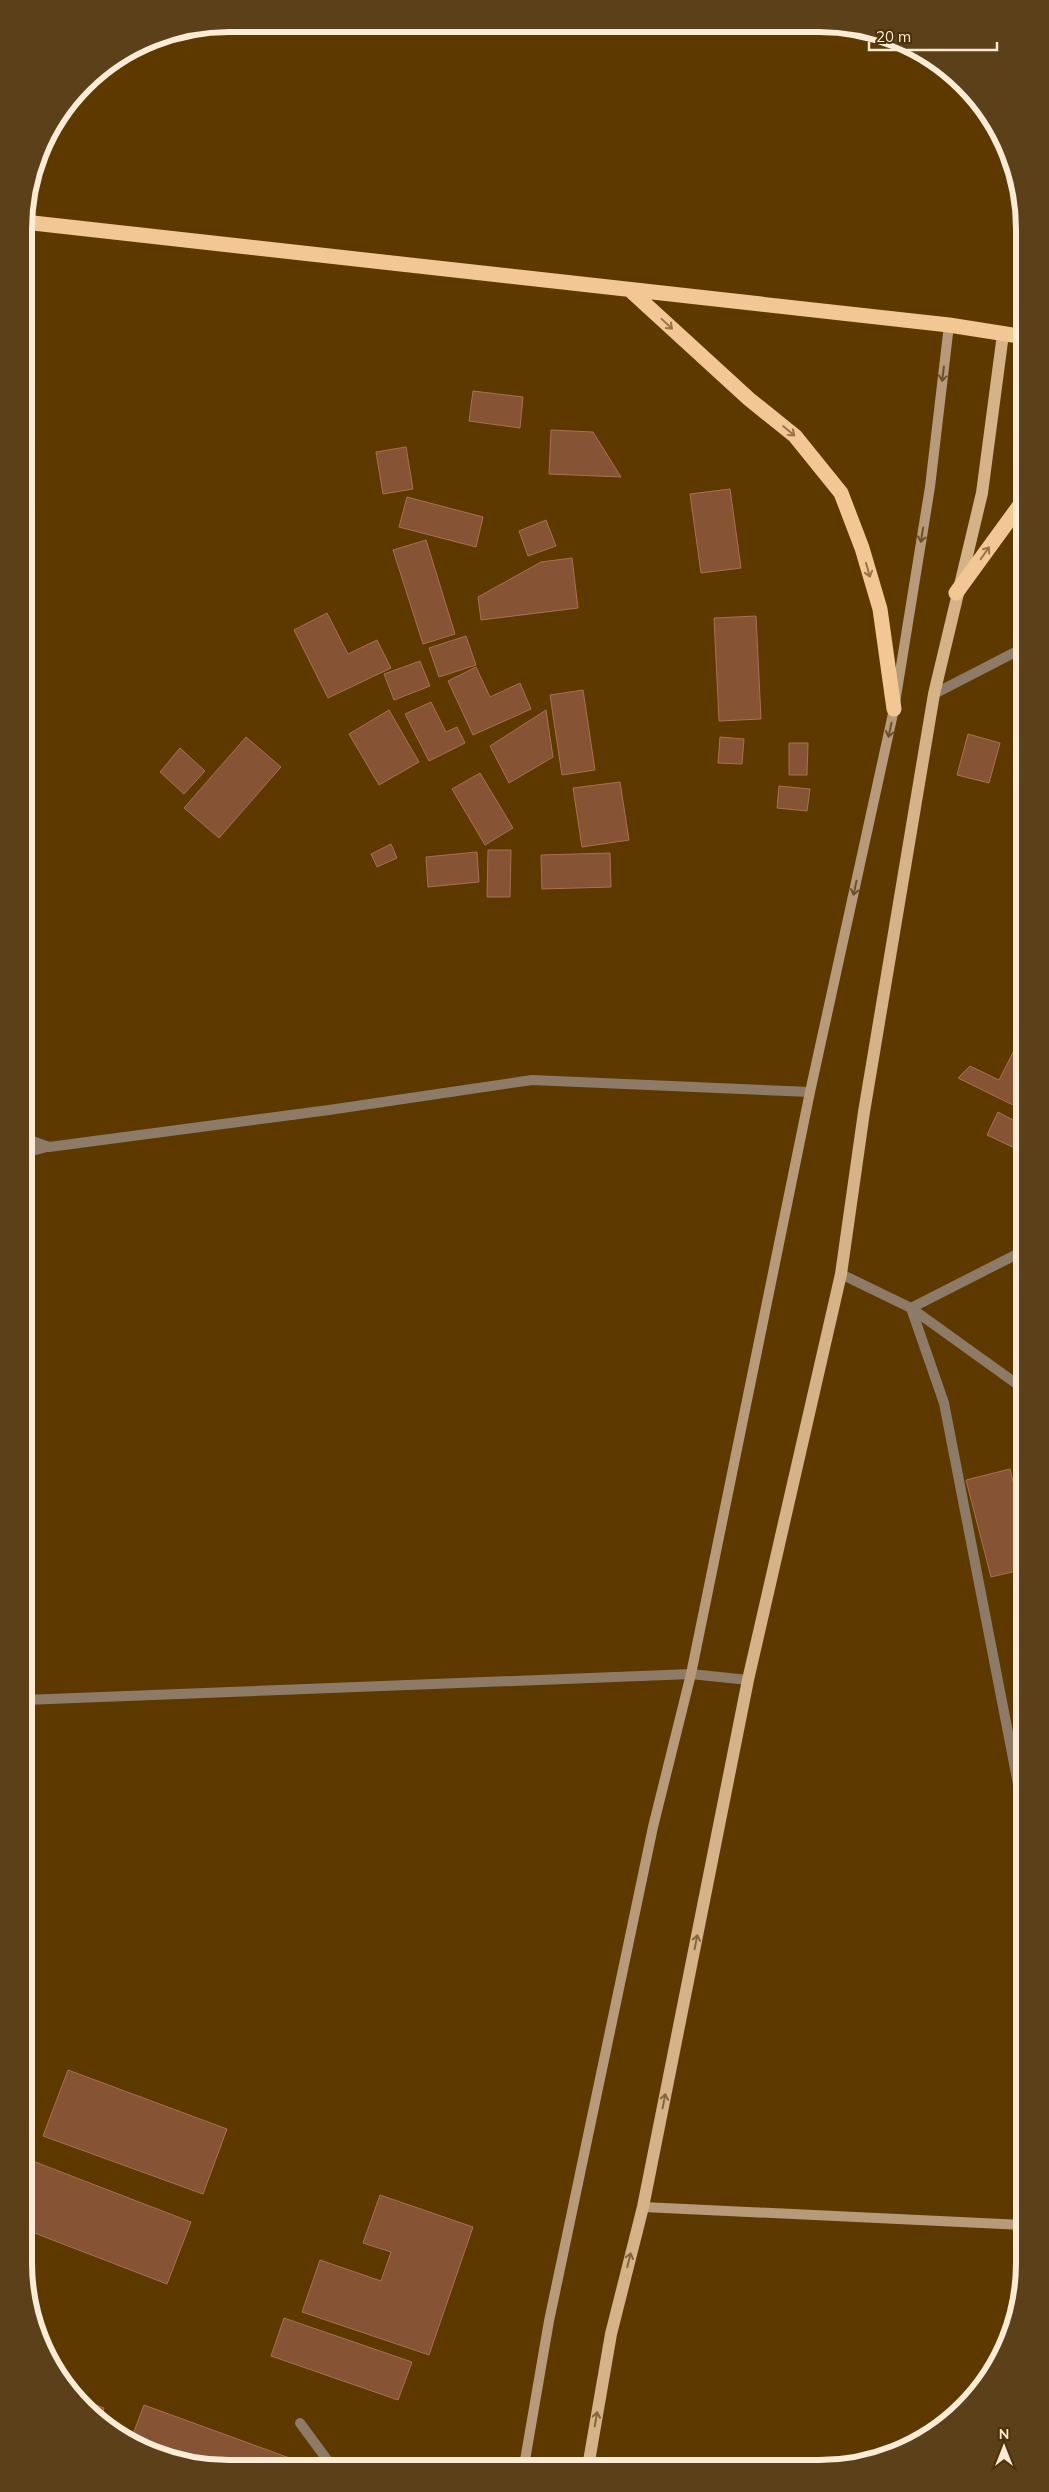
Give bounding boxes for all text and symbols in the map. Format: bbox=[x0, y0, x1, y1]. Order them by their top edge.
scale bar bbox=[869, 20, 996, 52]
text: 20 m bbox=[876, 27, 911, 46]
one-way arrow bbox=[661, 318, 674, 330]
one-way arrow bbox=[938, 365, 948, 381]
one-way arrow bbox=[782, 426, 795, 437]
one-way arrow bbox=[917, 526, 927, 542]
one-way arrow bbox=[979, 547, 990, 560]
one-way arrow bbox=[864, 561, 874, 577]
one-way arrow bbox=[885, 721, 894, 737]
one-way arrow bbox=[850, 880, 859, 896]
one-way arrow bbox=[691, 1934, 701, 1950]
one-way arrow bbox=[659, 2093, 669, 2109]
one-way arrow bbox=[625, 2252, 635, 2268]
one-way arrow bbox=[592, 2411, 602, 2427]
north arrow bbox=[979, 2422, 1029, 2472]
text: N bbox=[999, 2425, 1009, 2443]

